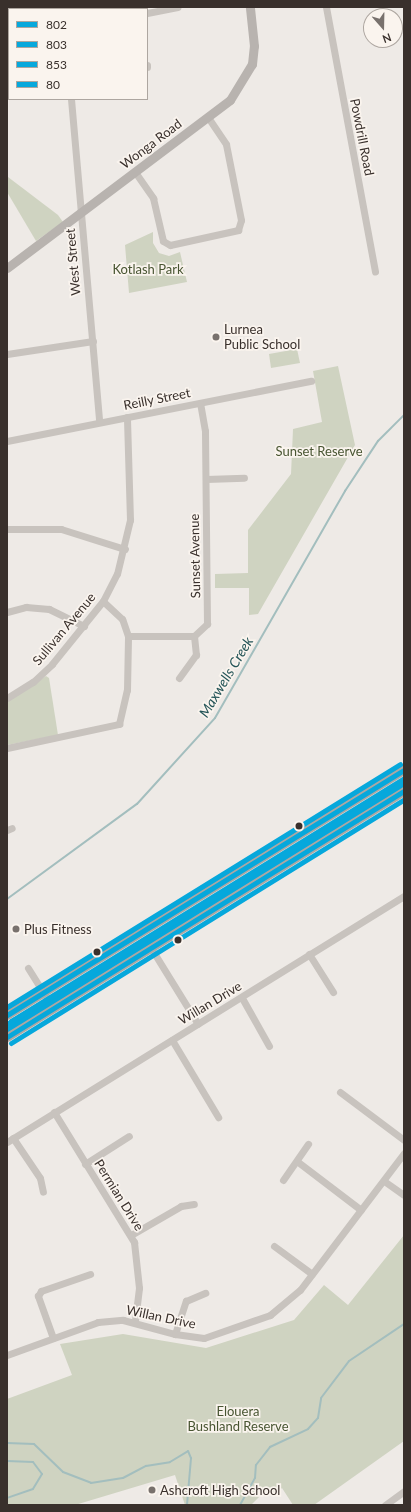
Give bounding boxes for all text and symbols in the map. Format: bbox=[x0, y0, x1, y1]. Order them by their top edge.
legend bbox=[8, 8, 148, 100]
north arrow bbox=[363, 8, 403, 48]
text: 802 bbox=[46, 17, 67, 32]
text: N bbox=[381, 31, 393, 46]
text: 803 bbox=[46, 37, 67, 52]
text: 853 bbox=[46, 57, 67, 72]
text: 80 bbox=[46, 77, 60, 92]
street label: Powdrill Road bbox=[347, 97, 377, 177]
street label: Wonga Road bbox=[117, 116, 185, 172]
street label: West Street bbox=[62, 228, 84, 296]
park label: Kotlash Park bbox=[112, 261, 184, 277]
place label: Lurnea Public School bbox=[224, 322, 300, 353]
marker: Lurnea Public School bbox=[211, 332, 221, 342]
street label: Reilly Street bbox=[122, 385, 192, 413]
park label: Sunset Reserve bbox=[275, 443, 363, 459]
street label: Sunset Avenue bbox=[186, 513, 204, 599]
street label: Sullivan Avenue bbox=[29, 589, 99, 669]
water label: Maxwells Creek bbox=[195, 634, 257, 720]
unlabelled marker bbox=[294, 821, 304, 831]
place label: Plus Fitness bbox=[24, 921, 92, 937]
marker: Plus Fitness bbox=[11, 924, 21, 934]
unlabelled marker bbox=[173, 935, 183, 945]
unlabelled marker bbox=[92, 947, 102, 957]
street label: Willan Drive bbox=[176, 978, 244, 1028]
street label: Permian Drive bbox=[91, 1157, 147, 1233]
street label: Willan Drive bbox=[125, 1302, 197, 1332]
park label: Elouera Bushland Reserve bbox=[188, 1404, 288, 1435]
place label: Ashcroft High School bbox=[160, 1482, 280, 1498]
marker: Ashcroft High School bbox=[147, 1485, 157, 1495]

